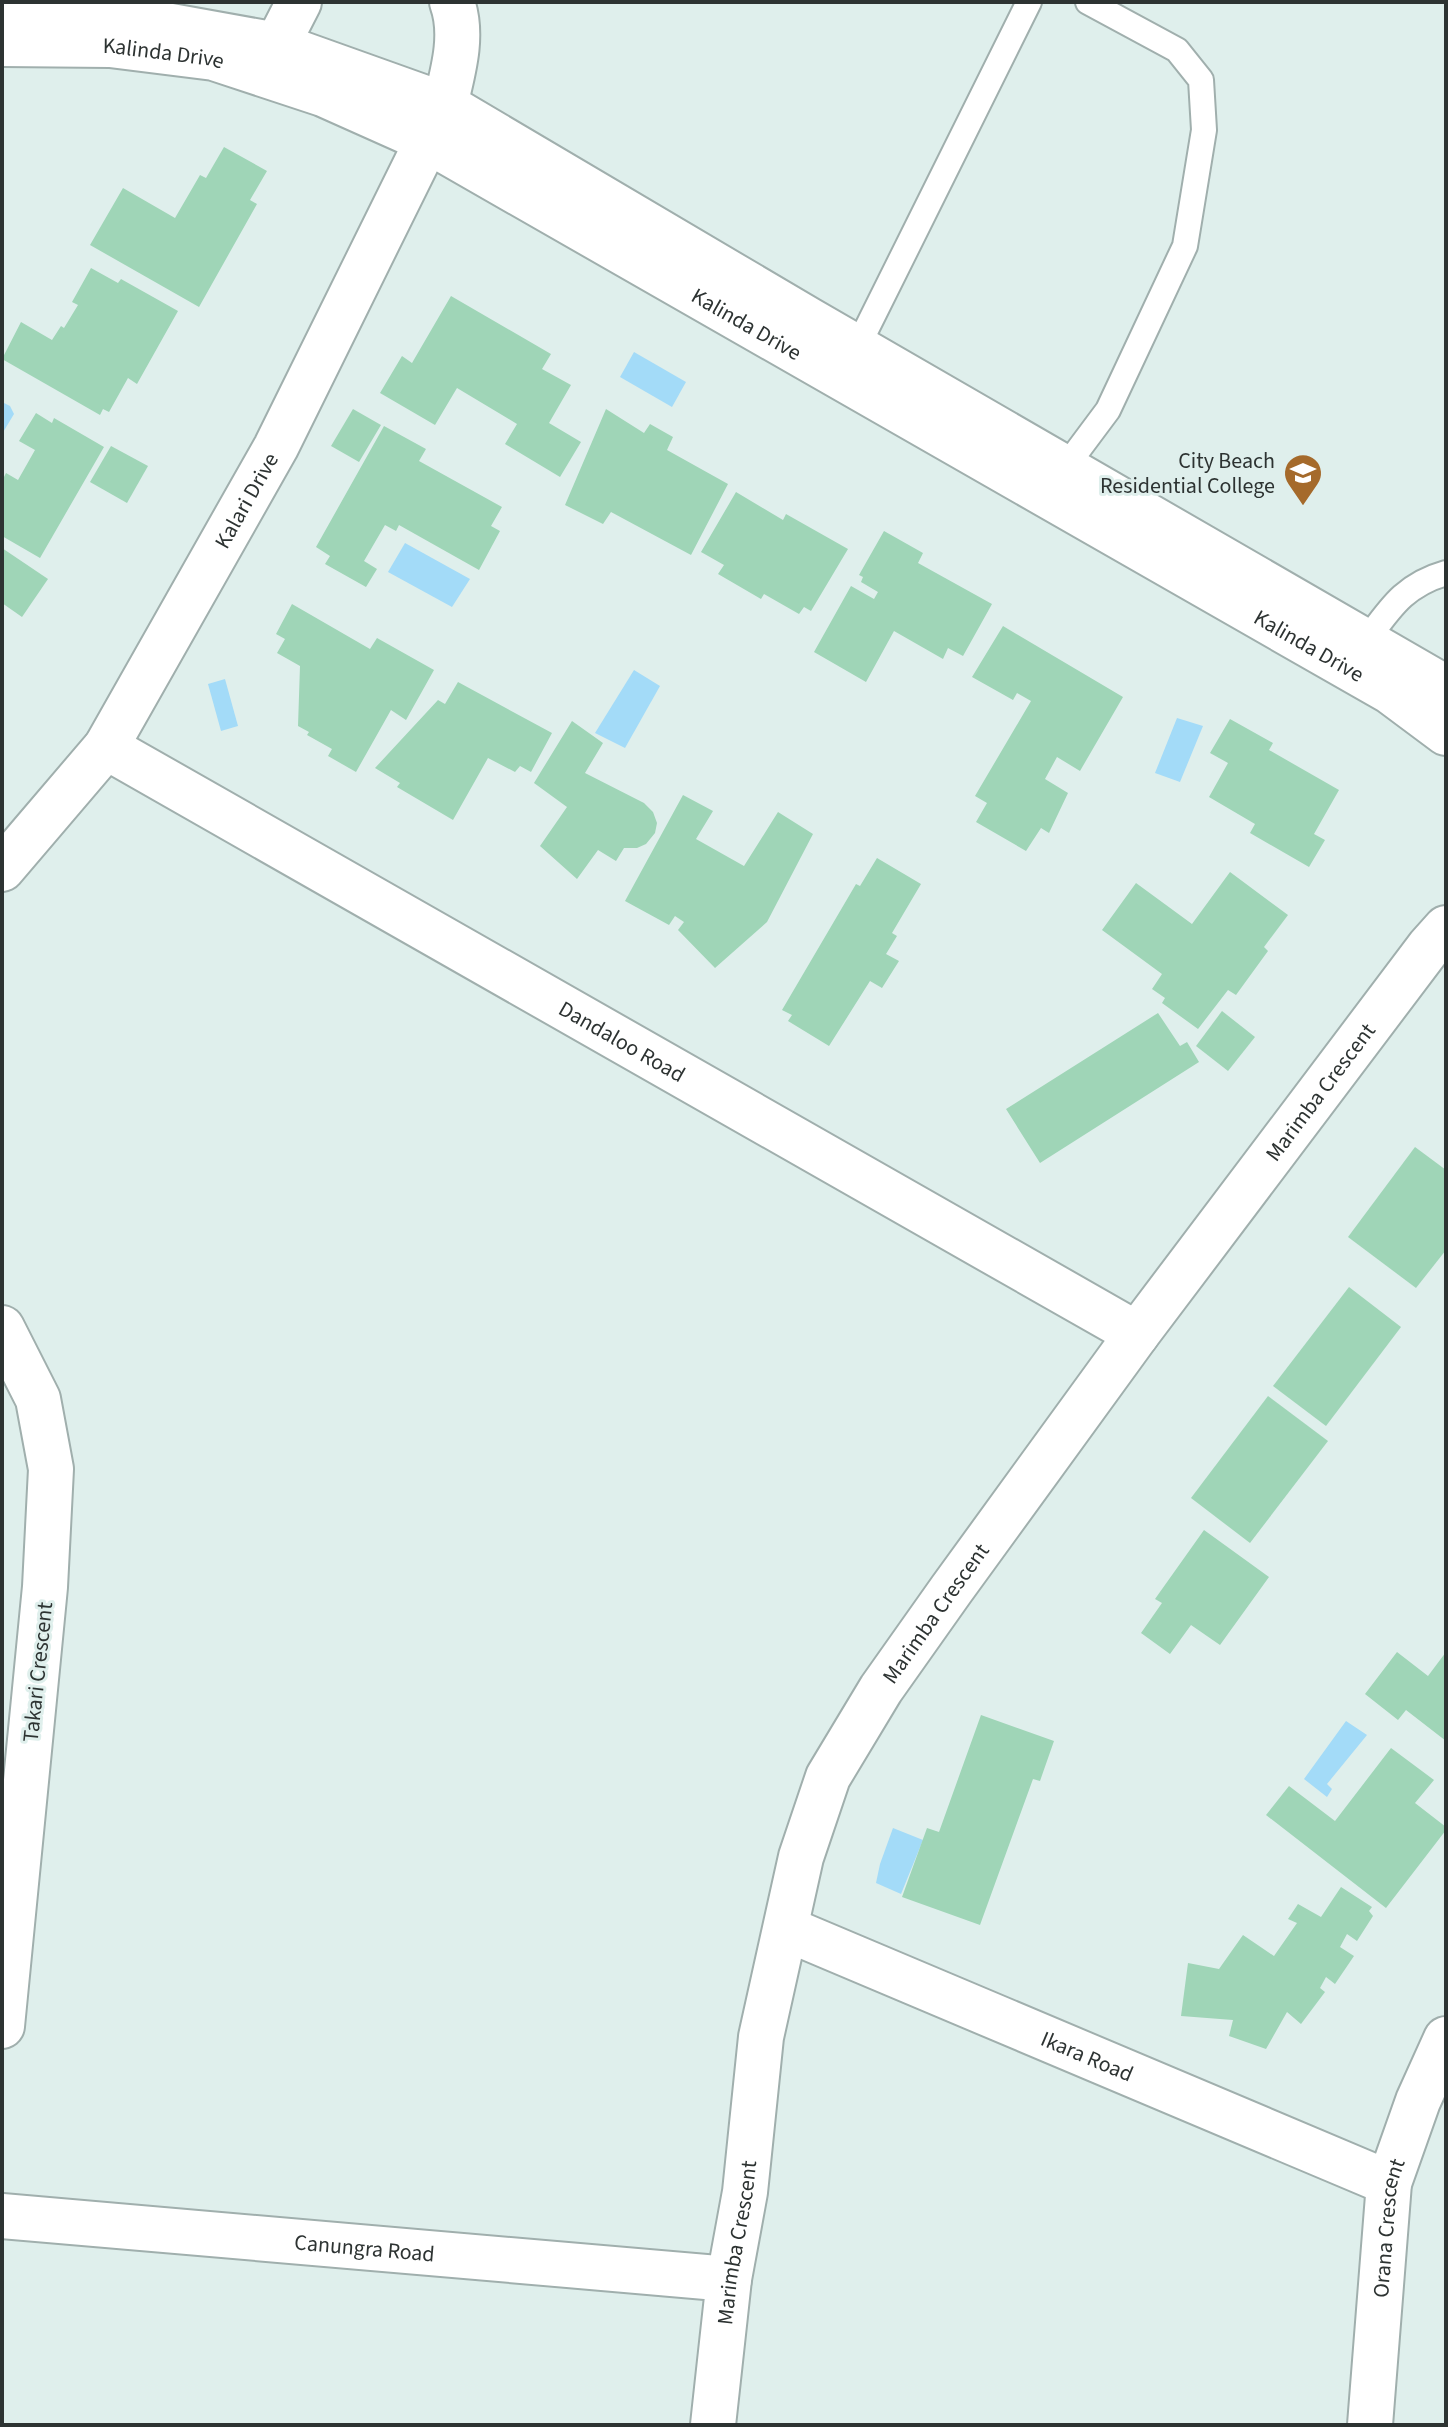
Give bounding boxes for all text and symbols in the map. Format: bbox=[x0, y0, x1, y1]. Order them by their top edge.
street label: Kalinda Drive bbox=[103, 30, 229, 77]
street label: Kalinda Drive bbox=[685, 280, 807, 369]
place label: City Beach Residential College bbox=[1100, 445, 1275, 502]
street label: Kalari Drive bbox=[207, 447, 287, 555]
school or university icon: City Beach Residential College bbox=[1282, 452, 1324, 507]
street label: Kalinda Drive bbox=[1248, 602, 1370, 690]
street label: Dandaloo Road bbox=[552, 993, 691, 1091]
street label: Marimba Crescent bbox=[1258, 1016, 1384, 1168]
street label: Marimba Crescent bbox=[875, 1536, 997, 1690]
street label: Takari Crescent bbox=[15, 1600, 61, 1744]
street label: Ikara Road bbox=[1036, 2023, 1138, 2090]
street label: Orana Crescent bbox=[1365, 2153, 1414, 2299]
street label: Marimba Crescent bbox=[709, 2158, 765, 2326]
street label: Canungra Road bbox=[293, 2226, 436, 2270]

